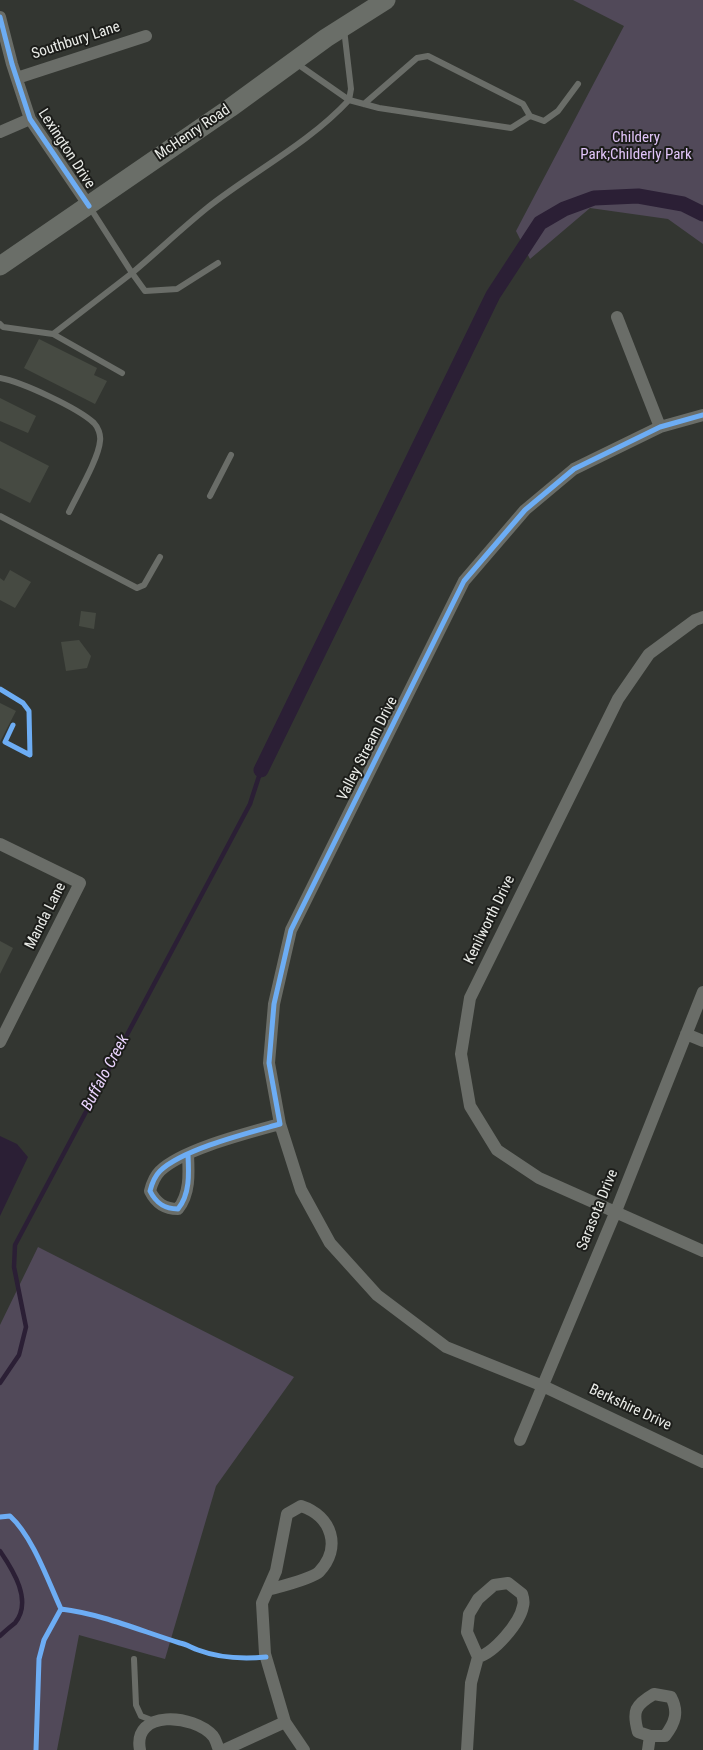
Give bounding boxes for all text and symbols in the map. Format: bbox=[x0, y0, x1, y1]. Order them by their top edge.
street label: Southbury Lane bbox=[30, 18, 122, 64]
street label: McHenry Road bbox=[152, 101, 234, 165]
street label: Lexington Drive bbox=[34, 106, 98, 192]
park label: Childery Park;Childerly Park bbox=[580, 129, 692, 164]
street label: Valley Stream Drive bbox=[334, 694, 402, 804]
street label: Kenilworth Drive bbox=[461, 873, 519, 967]
street label: Manda Lane bbox=[22, 880, 70, 952]
water label: Buffalo Creek bbox=[78, 1032, 134, 1114]
street label: Sarasota Drive bbox=[574, 1167, 622, 1253]
street label: Berkshire Drive bbox=[586, 1381, 674, 1435]

